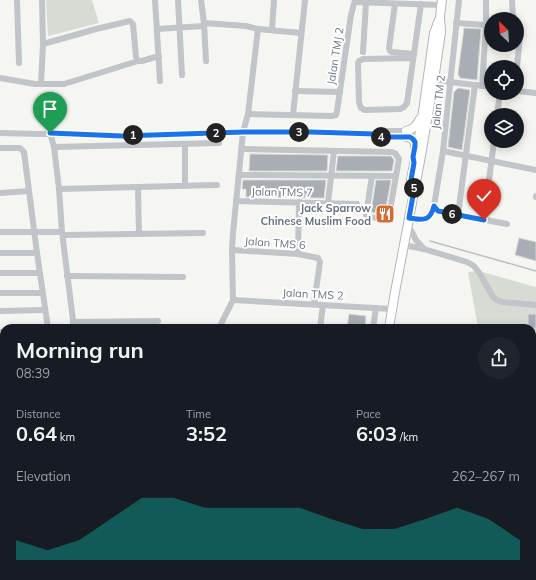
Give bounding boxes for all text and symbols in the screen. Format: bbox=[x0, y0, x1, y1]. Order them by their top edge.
north arrow bbox=[484, 12, 524, 52]
map controls bbox=[484, 12, 524, 148]
street label: Jalan TMJ 2 bbox=[324, 26, 347, 86]
button: locate bbox=[484, 60, 524, 100]
street label: Jalan TM 2 bbox=[428, 74, 448, 130]
pin bbox=[33, 92, 67, 133]
icon: arrive bbox=[39, 98, 61, 120]
button: layers bbox=[484, 108, 524, 148]
pin: 3 bbox=[289, 122, 309, 142]
pin: 2 bbox=[206, 123, 226, 143]
pin: 1 bbox=[123, 125, 143, 145]
text: 3 bbox=[296, 125, 302, 139]
text: 2 bbox=[213, 126, 219, 140]
pin: 4 bbox=[371, 127, 391, 147]
text: 1 bbox=[130, 128, 136, 142]
text: 4 bbox=[378, 130, 384, 144]
pin: 5 bbox=[404, 178, 424, 198]
pin bbox=[467, 179, 501, 220]
text: 5 bbox=[411, 181, 417, 195]
street label: Jalan TMS 7 bbox=[251, 184, 313, 200]
icon: check bbox=[473, 185, 495, 207]
place label: Jack Sparrow Chinese Muslim Food bbox=[261, 201, 371, 228]
restaurant icon: Jack Sparrow Chinese Muslim Food bbox=[374, 203, 396, 225]
pin: 6 bbox=[442, 204, 462, 224]
text: 6 bbox=[449, 207, 455, 221]
street label: Jalan TMS 6 bbox=[244, 234, 306, 252]
street label: Jalan TMS 2 bbox=[282, 285, 344, 303]
text: Morning run bbox=[16, 336, 144, 364]
button: share bbox=[478, 337, 520, 379]
text: 08:39 bbox=[16, 365, 50, 381]
text: Distance bbox=[16, 407, 60, 421]
text: Time bbox=[186, 407, 211, 421]
text: Pace bbox=[356, 407, 381, 421]
text: 0.64 bbox=[16, 421, 57, 446]
text: 3:52 bbox=[186, 421, 227, 446]
text: 6:03 bbox=[356, 421, 397, 446]
text: km bbox=[57, 430, 75, 444]
text: /km bbox=[397, 430, 418, 444]
text: Elevation bbox=[16, 468, 71, 484]
text: 262–267 m bbox=[452, 468, 520, 484]

